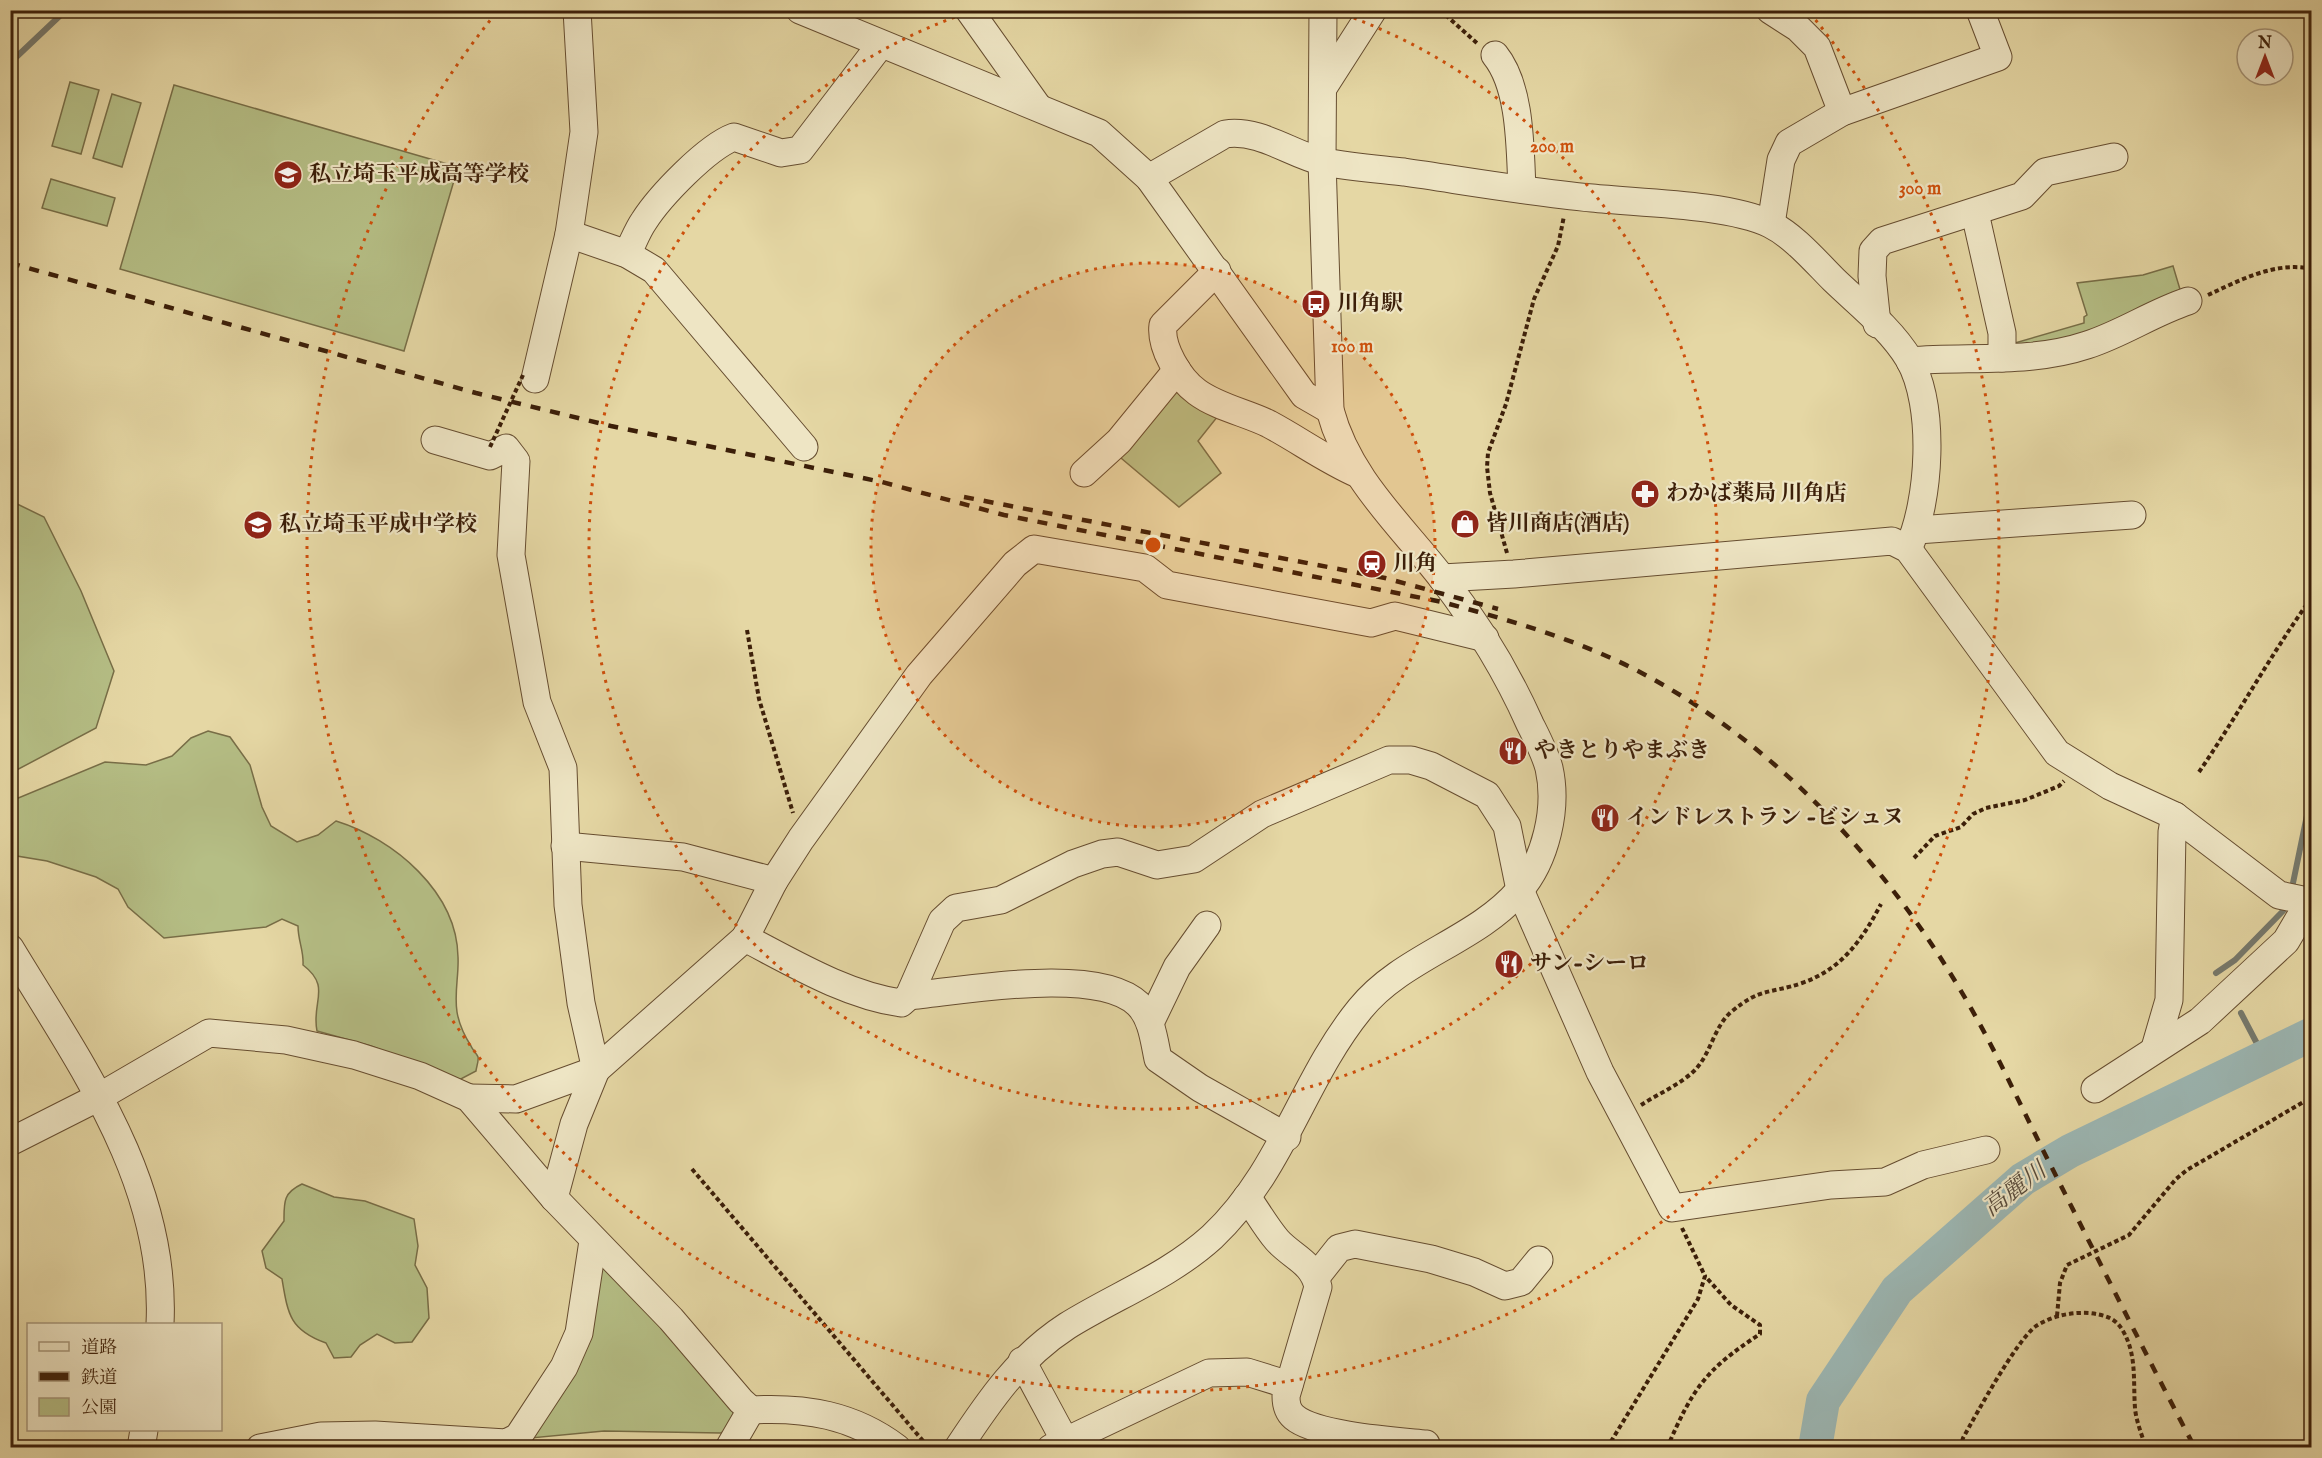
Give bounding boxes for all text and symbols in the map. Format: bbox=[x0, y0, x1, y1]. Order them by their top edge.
north arrow bbox=[2235, 27, 2295, 87]
text: N bbox=[2257, 34, 2272, 54]
text: 200 m bbox=[1530, 136, 1574, 159]
school or university icon: 私立埼玉平成高等学校 bbox=[272, 159, 304, 191]
place label: 私立埼玉平成高等学校 bbox=[309, 161, 529, 189]
text: 300 m bbox=[1899, 178, 1941, 201]
bus stop icon: 川角駅 bbox=[1300, 288, 1332, 320]
place label: 川角駅 bbox=[1337, 290, 1403, 318]
text: 100 m bbox=[1331, 336, 1373, 359]
pharmacy icon: わかば薬局 川角店 bbox=[1629, 478, 1661, 510]
place label: わかば薬局 川角店 bbox=[1666, 480, 1847, 508]
shop icon: 皆川商店(酒店) bbox=[1449, 508, 1481, 540]
school or university icon: 私立埼玉平成中学校 bbox=[242, 509, 274, 541]
place label: 皆川商店(酒店) bbox=[1486, 510, 1629, 538]
place label: 私立埼玉平成中学校 bbox=[279, 511, 477, 539]
centre of rings bbox=[1143, 535, 1163, 555]
station icon: 川角 bbox=[1356, 548, 1388, 580]
place label: 川角 bbox=[1393, 550, 1437, 578]
restaurant icon: やきとりやまぶき bbox=[1497, 735, 1529, 767]
place label: やきとりやまぶき bbox=[1534, 737, 1710, 765]
restaurant icon: インドレストラン -ビシュヌ bbox=[1589, 802, 1621, 834]
place label: インドレストラン -ビシュヌ bbox=[1626, 804, 1904, 832]
restaurant icon: サン-シーロ bbox=[1493, 948, 1525, 980]
place label: サン-シーロ bbox=[1530, 950, 1649, 978]
water label: 高麗川 bbox=[1977, 1154, 2055, 1224]
legend bbox=[27, 1323, 222, 1431]
text: 道路 bbox=[81, 1337, 117, 1360]
text: 鉄道 bbox=[81, 1367, 117, 1390]
text: 公園 bbox=[81, 1397, 117, 1420]

